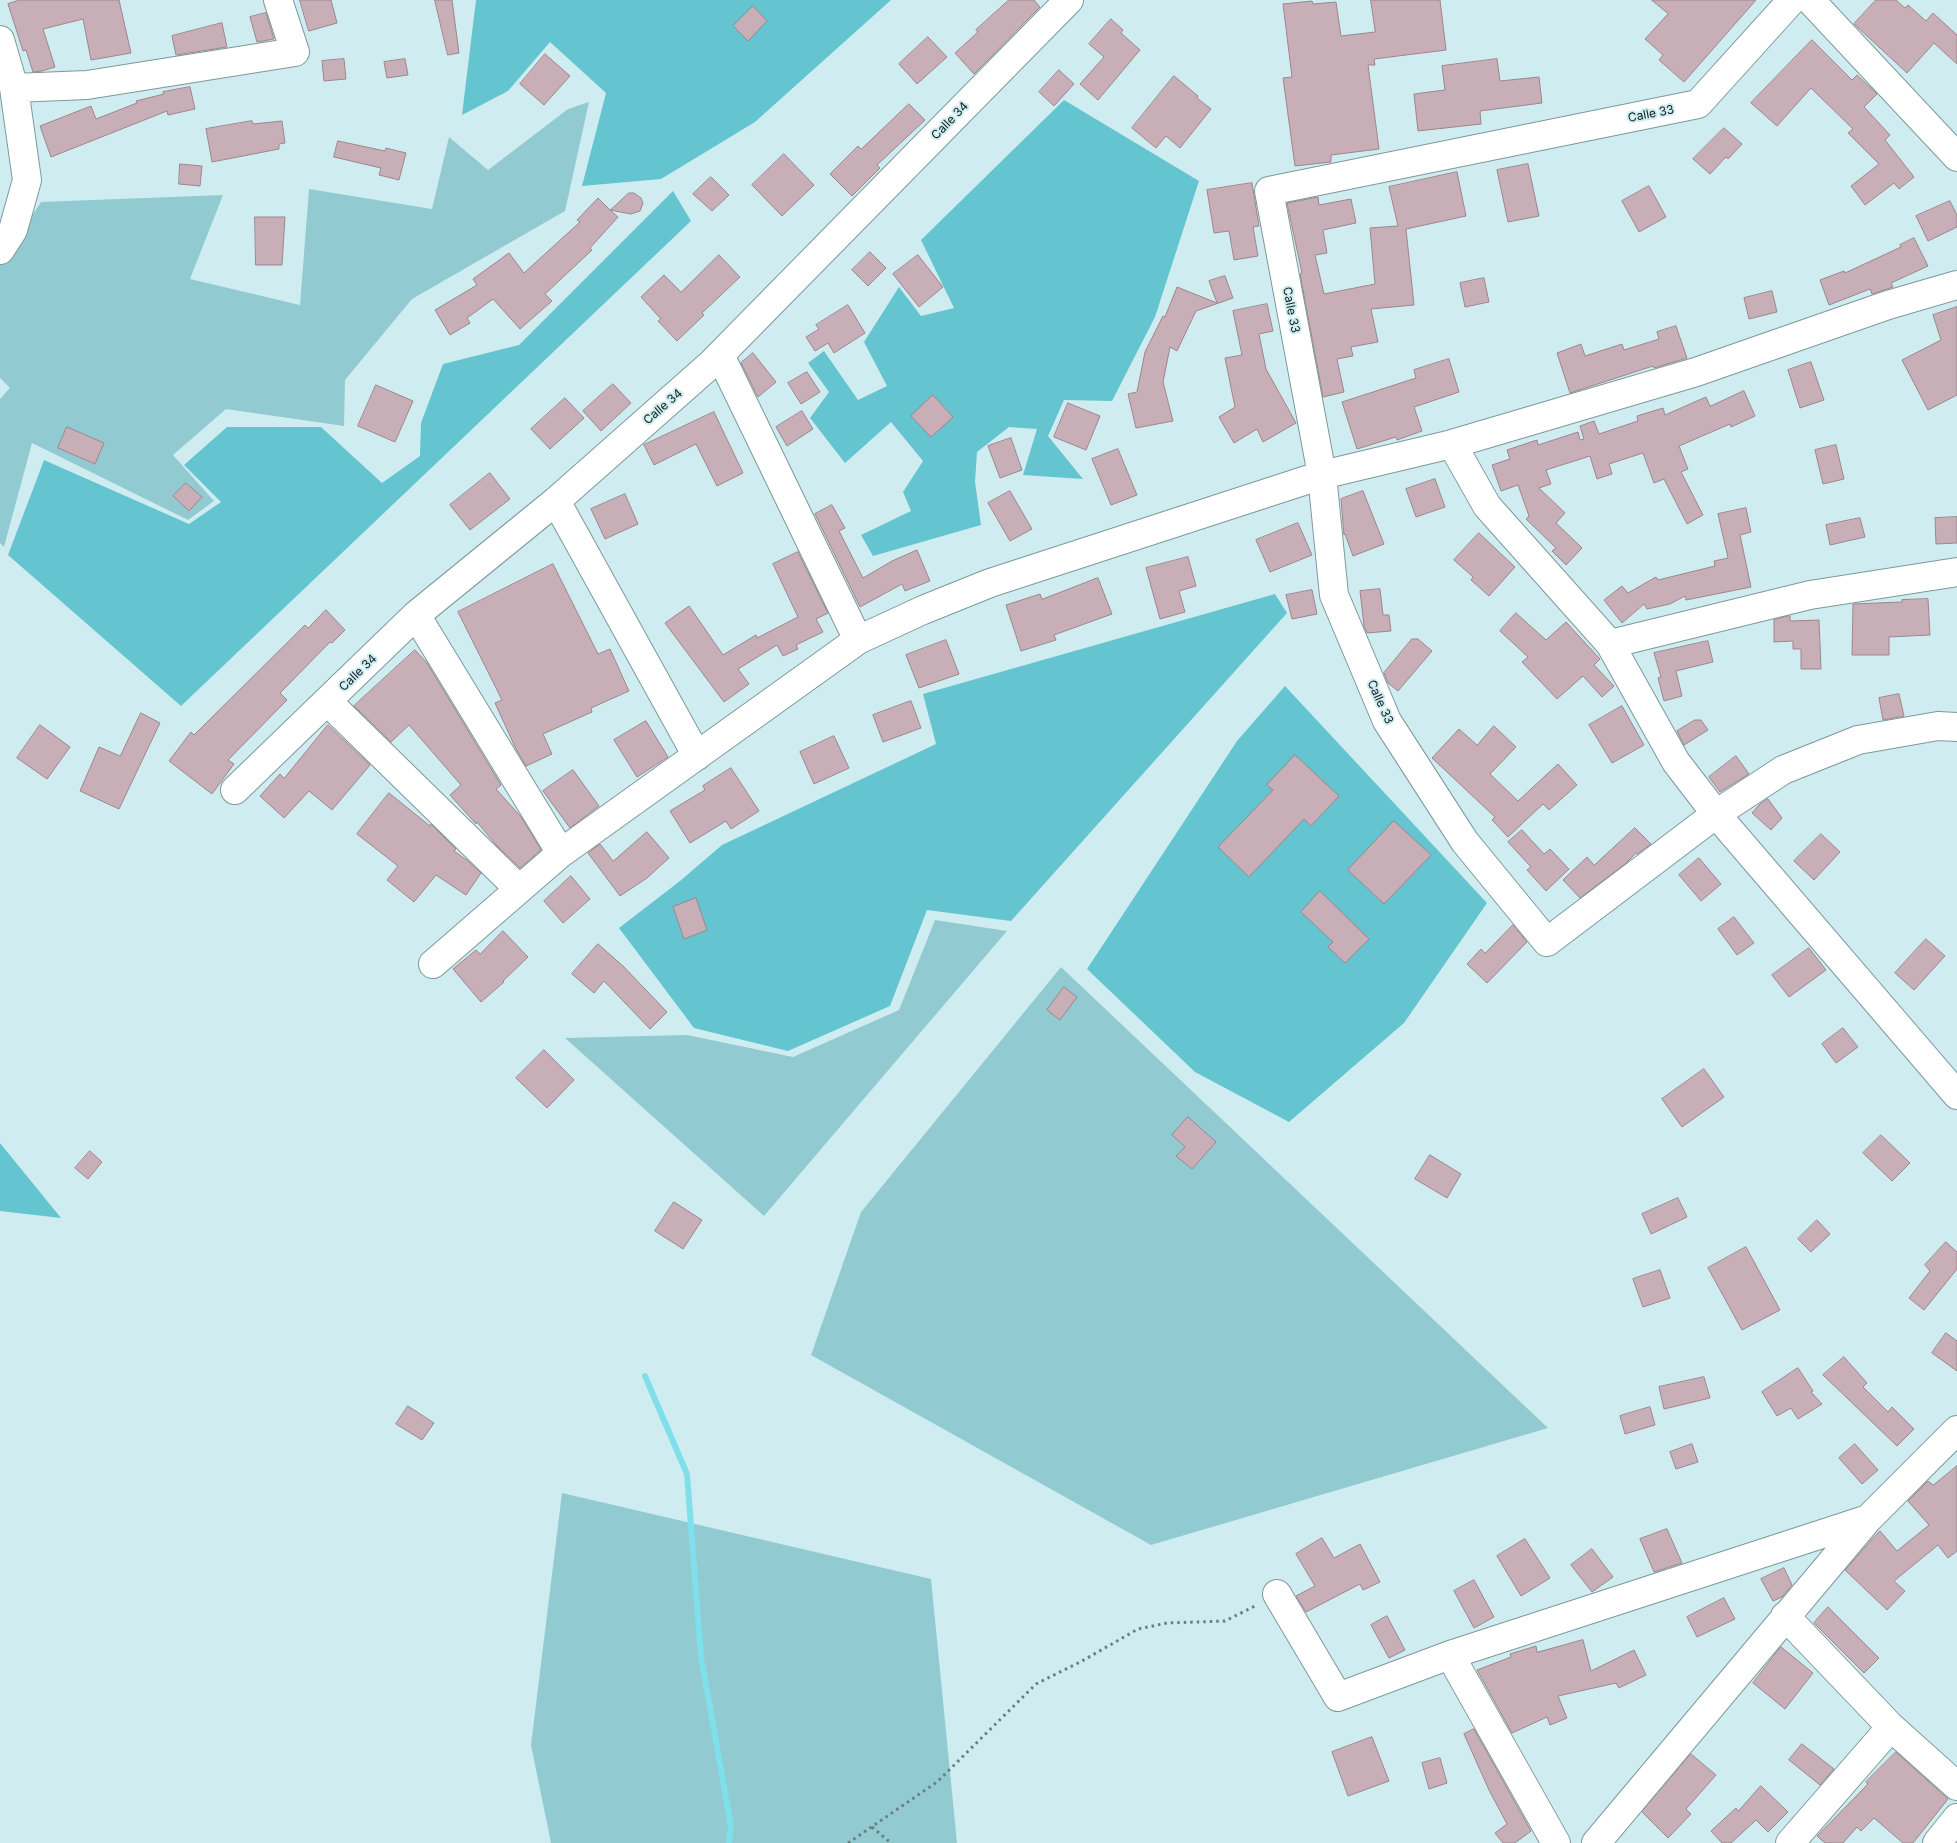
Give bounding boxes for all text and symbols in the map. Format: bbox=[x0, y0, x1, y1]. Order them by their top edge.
street label: Calle 34 bbox=[929, 99, 971, 143]
street label: Calle 33 bbox=[1627, 102, 1675, 126]
street label: Calle 33 bbox=[1279, 286, 1303, 334]
street label: Calle 34 bbox=[641, 386, 685, 428]
street label: Calle 34 bbox=[336, 652, 380, 694]
street label: Calle 33 bbox=[1364, 678, 1396, 726]

